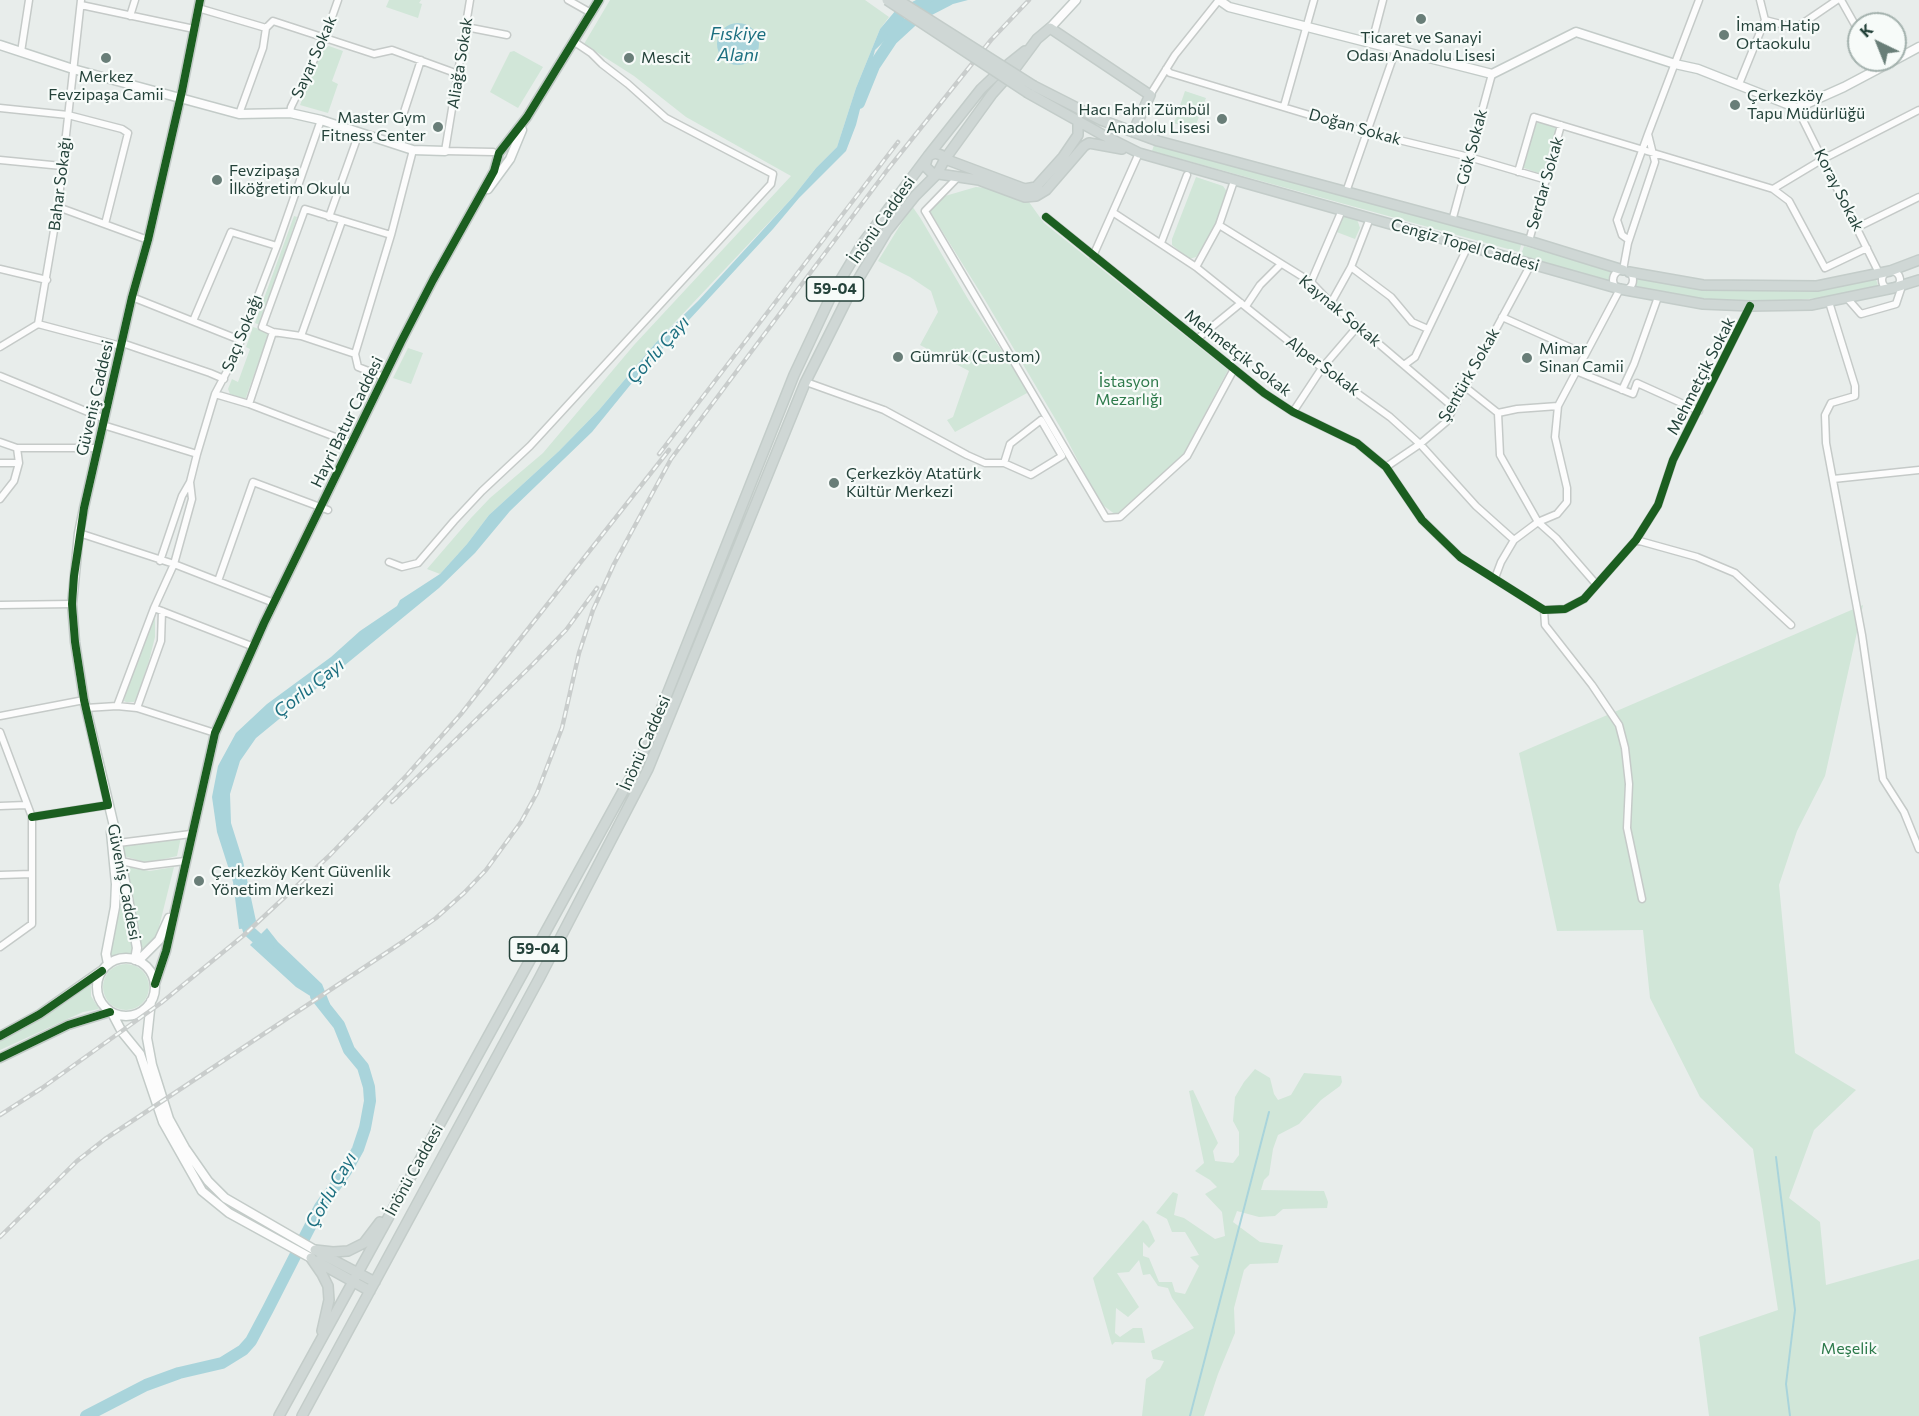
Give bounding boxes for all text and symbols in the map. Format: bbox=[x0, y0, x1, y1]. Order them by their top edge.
marker: Ticaret ve Sanayi Odası Anadolu Lisesi bbox=[1414, 12, 1428, 26]
north arrow bbox=[1847, 12, 1907, 72]
street label: Sayar Sokak bbox=[287, 13, 341, 101]
street label: Aliağa Sokak bbox=[443, 16, 477, 110]
place label: İmam Hatip Ortaokulu bbox=[1736, 16, 1820, 54]
text: K bbox=[1855, 19, 1876, 41]
water label: Fıskiye Alanı bbox=[710, 23, 766, 66]
place label: Ticaret ve Sanayi Odası Anadolu Lisesi bbox=[1347, 28, 1495, 66]
marker: İmam Hatip Ortaokulu bbox=[1717, 28, 1731, 42]
place label: Mescit bbox=[641, 48, 691, 68]
marker: Merkez Fevzipaşa Camii bbox=[99, 51, 113, 65]
marker: Mescit bbox=[622, 51, 636, 65]
place label: Merkez Fevzipaşa Camii bbox=[48, 67, 164, 105]
place label: Çerkezköy Tapu Müdürlüğü bbox=[1747, 86, 1865, 124]
marker: Çerkezköy Tapu Müdürlüğü bbox=[1728, 98, 1742, 112]
place label: Hacı Fahri Zümbül Anadolu Lisesi bbox=[1078, 100, 1210, 138]
street label: Doğan Sokak bbox=[1307, 105, 1403, 149]
street label: Gök Sokak bbox=[1453, 107, 1491, 187]
place label: Master Gym Fitness Center bbox=[321, 108, 426, 146]
marker: Hacı Fahri Zümbül Anadolu Lisesi bbox=[1215, 112, 1229, 126]
marker: Master Gym Fitness Center bbox=[431, 120, 445, 134]
street label: Serdar Sokak bbox=[1523, 134, 1567, 232]
street label: Bahar Sokağı bbox=[45, 136, 75, 232]
street label: Koray Sokak bbox=[1810, 145, 1868, 235]
place label: Fevzipaşa İlköğretim Okulu bbox=[229, 161, 350, 199]
marker: Fevzipaşa İlköğretim Okulu bbox=[210, 173, 224, 187]
street label: İnönü Caddesi bbox=[845, 173, 919, 267]
street label: Cengiz Topel Caddesi bbox=[1389, 215, 1541, 275]
street label: Kaynak Sokak bbox=[1295, 271, 1385, 351]
road number: 59-04 bbox=[806, 277, 864, 301]
street label: Saçı Sokağı bbox=[218, 292, 266, 374]
street label: Mehmetçik Sokak bbox=[1181, 305, 1295, 401]
water label: Çorlu Çayı bbox=[622, 312, 694, 388]
street label: Mehmetçik Sokak bbox=[1663, 314, 1739, 438]
street label: Şentürk Sokak bbox=[1434, 325, 1504, 425]
street label: Alper Sokak bbox=[1282, 332, 1364, 400]
street label: Güveniş Caddesi bbox=[72, 338, 118, 458]
place label: Mimar Sinan Camii bbox=[1539, 339, 1624, 377]
place label: Gümrük (Custom) bbox=[910, 347, 1041, 367]
marker: Gümrük (Custom) bbox=[891, 350, 905, 364]
marker: Mimar Sinan Camii bbox=[1520, 351, 1534, 365]
street label: Hayri Batur Caddesi bbox=[307, 353, 387, 491]
park label: İstasyon Mezarlığı bbox=[1095, 372, 1163, 410]
place label: Çerkezköy Atatürk Kültür Merkezi bbox=[846, 464, 981, 502]
marker: Çerkezköy Atatürk Kültür Merkezi bbox=[827, 476, 841, 490]
water label: Çorlu Çayı bbox=[269, 654, 349, 722]
street label: İnönü Caddesi bbox=[615, 693, 675, 793]
street label: Güveniş Caddesi bbox=[103, 822, 145, 942]
place label: Çerkezköy Kent Güvenlik Yönetim Merkezi bbox=[211, 862, 391, 900]
marker: Çerkezköy Kent Güvenlik Yönetim Merkezi bbox=[192, 874, 206, 888]
road number: 59-04 bbox=[510, 937, 566, 961]
street label: İnönü Caddesi bbox=[381, 1121, 447, 1219]
water label: Çorlu Çayı bbox=[301, 1148, 361, 1232]
park label: Meşelik bbox=[1821, 1339, 1877, 1359]

